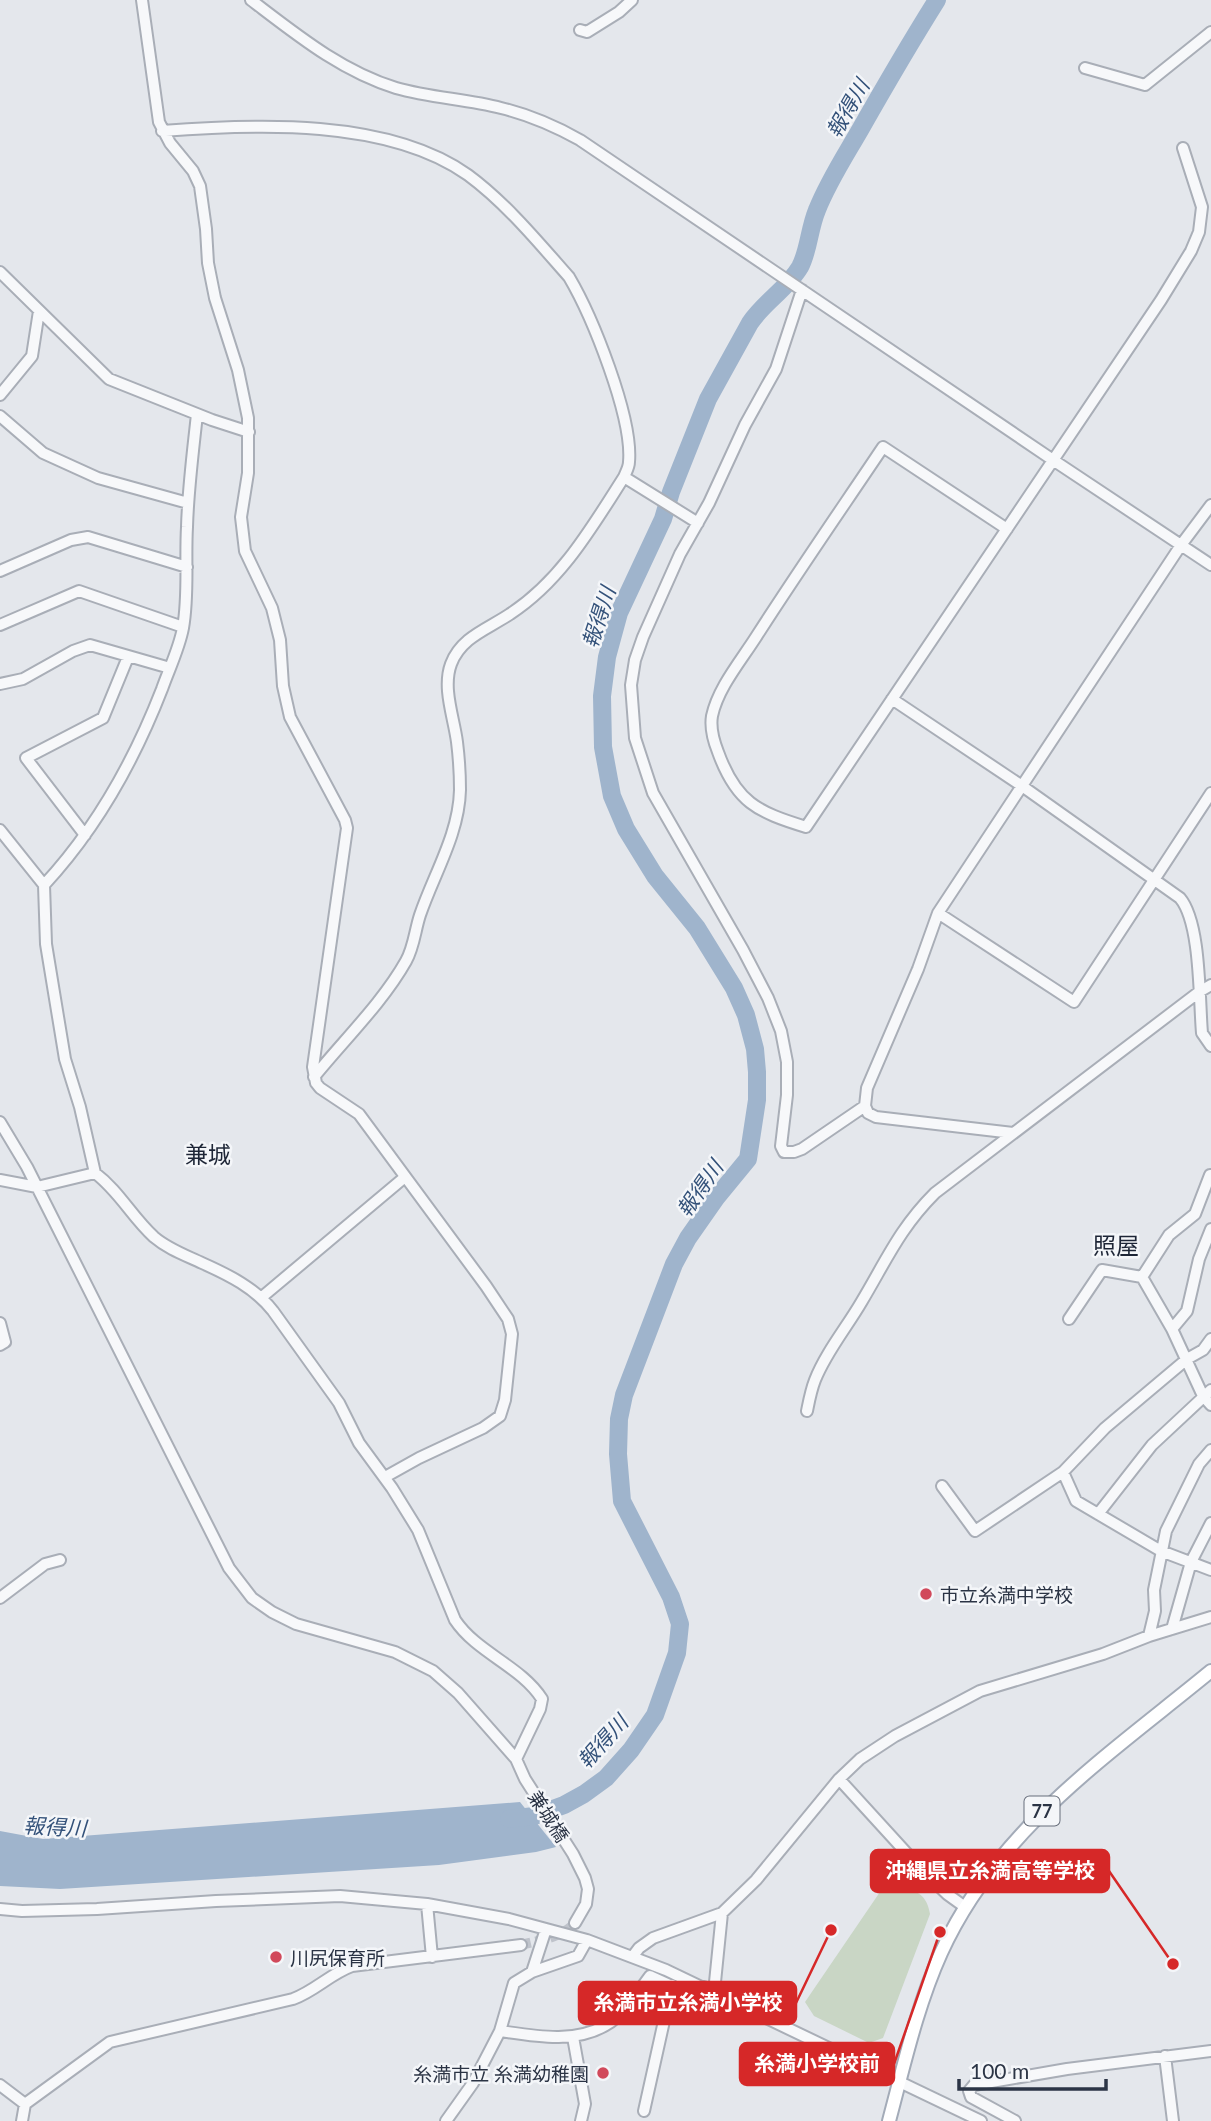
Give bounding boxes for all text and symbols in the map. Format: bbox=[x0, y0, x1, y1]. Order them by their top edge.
water label: 報得川 bbox=[820, 73, 875, 142]
water label: 報得川 bbox=[576, 581, 620, 651]
district label: 兼城 bbox=[185, 1140, 231, 1168]
water label: 報得川 bbox=[671, 1153, 728, 1221]
district label: 照屋 bbox=[1093, 1231, 1139, 1259]
place label: 市立糸満中学校 bbox=[940, 1583, 1073, 1606]
marker: 市立糸満中学校 bbox=[918, 1586, 934, 1602]
water label: 報得川 bbox=[572, 1708, 634, 1773]
street label: 兼城橋 bbox=[524, 1786, 574, 1846]
road number: 77 bbox=[1024, 1797, 1060, 1826]
water label: 報得川 bbox=[23, 1812, 89, 1840]
callout: 沖縄県立糸満高等学校 bbox=[871, 1850, 1109, 1892]
text: 沖縄県立糸満高等学校 bbox=[885, 1857, 1095, 1882]
place label: 川尻保育所 bbox=[290, 1946, 385, 1969]
marker: 川尻保育所 bbox=[268, 1949, 284, 1965]
callout: 糸満市立糸満小学校 bbox=[579, 1982, 796, 2024]
text: 糸満市立糸満小学校 bbox=[594, 1989, 783, 2014]
callout: 糸満小学校前 bbox=[740, 2043, 894, 2085]
scale bar bbox=[959, 2048, 1106, 2092]
text: 糸満小学校前 bbox=[754, 2050, 880, 2075]
text: 100 m bbox=[970, 2058, 1029, 2083]
place label: 糸満市立 糸満幼稚園 bbox=[413, 2062, 589, 2085]
marker: 糸満市立 糸満幼稚園 bbox=[595, 2065, 611, 2081]

